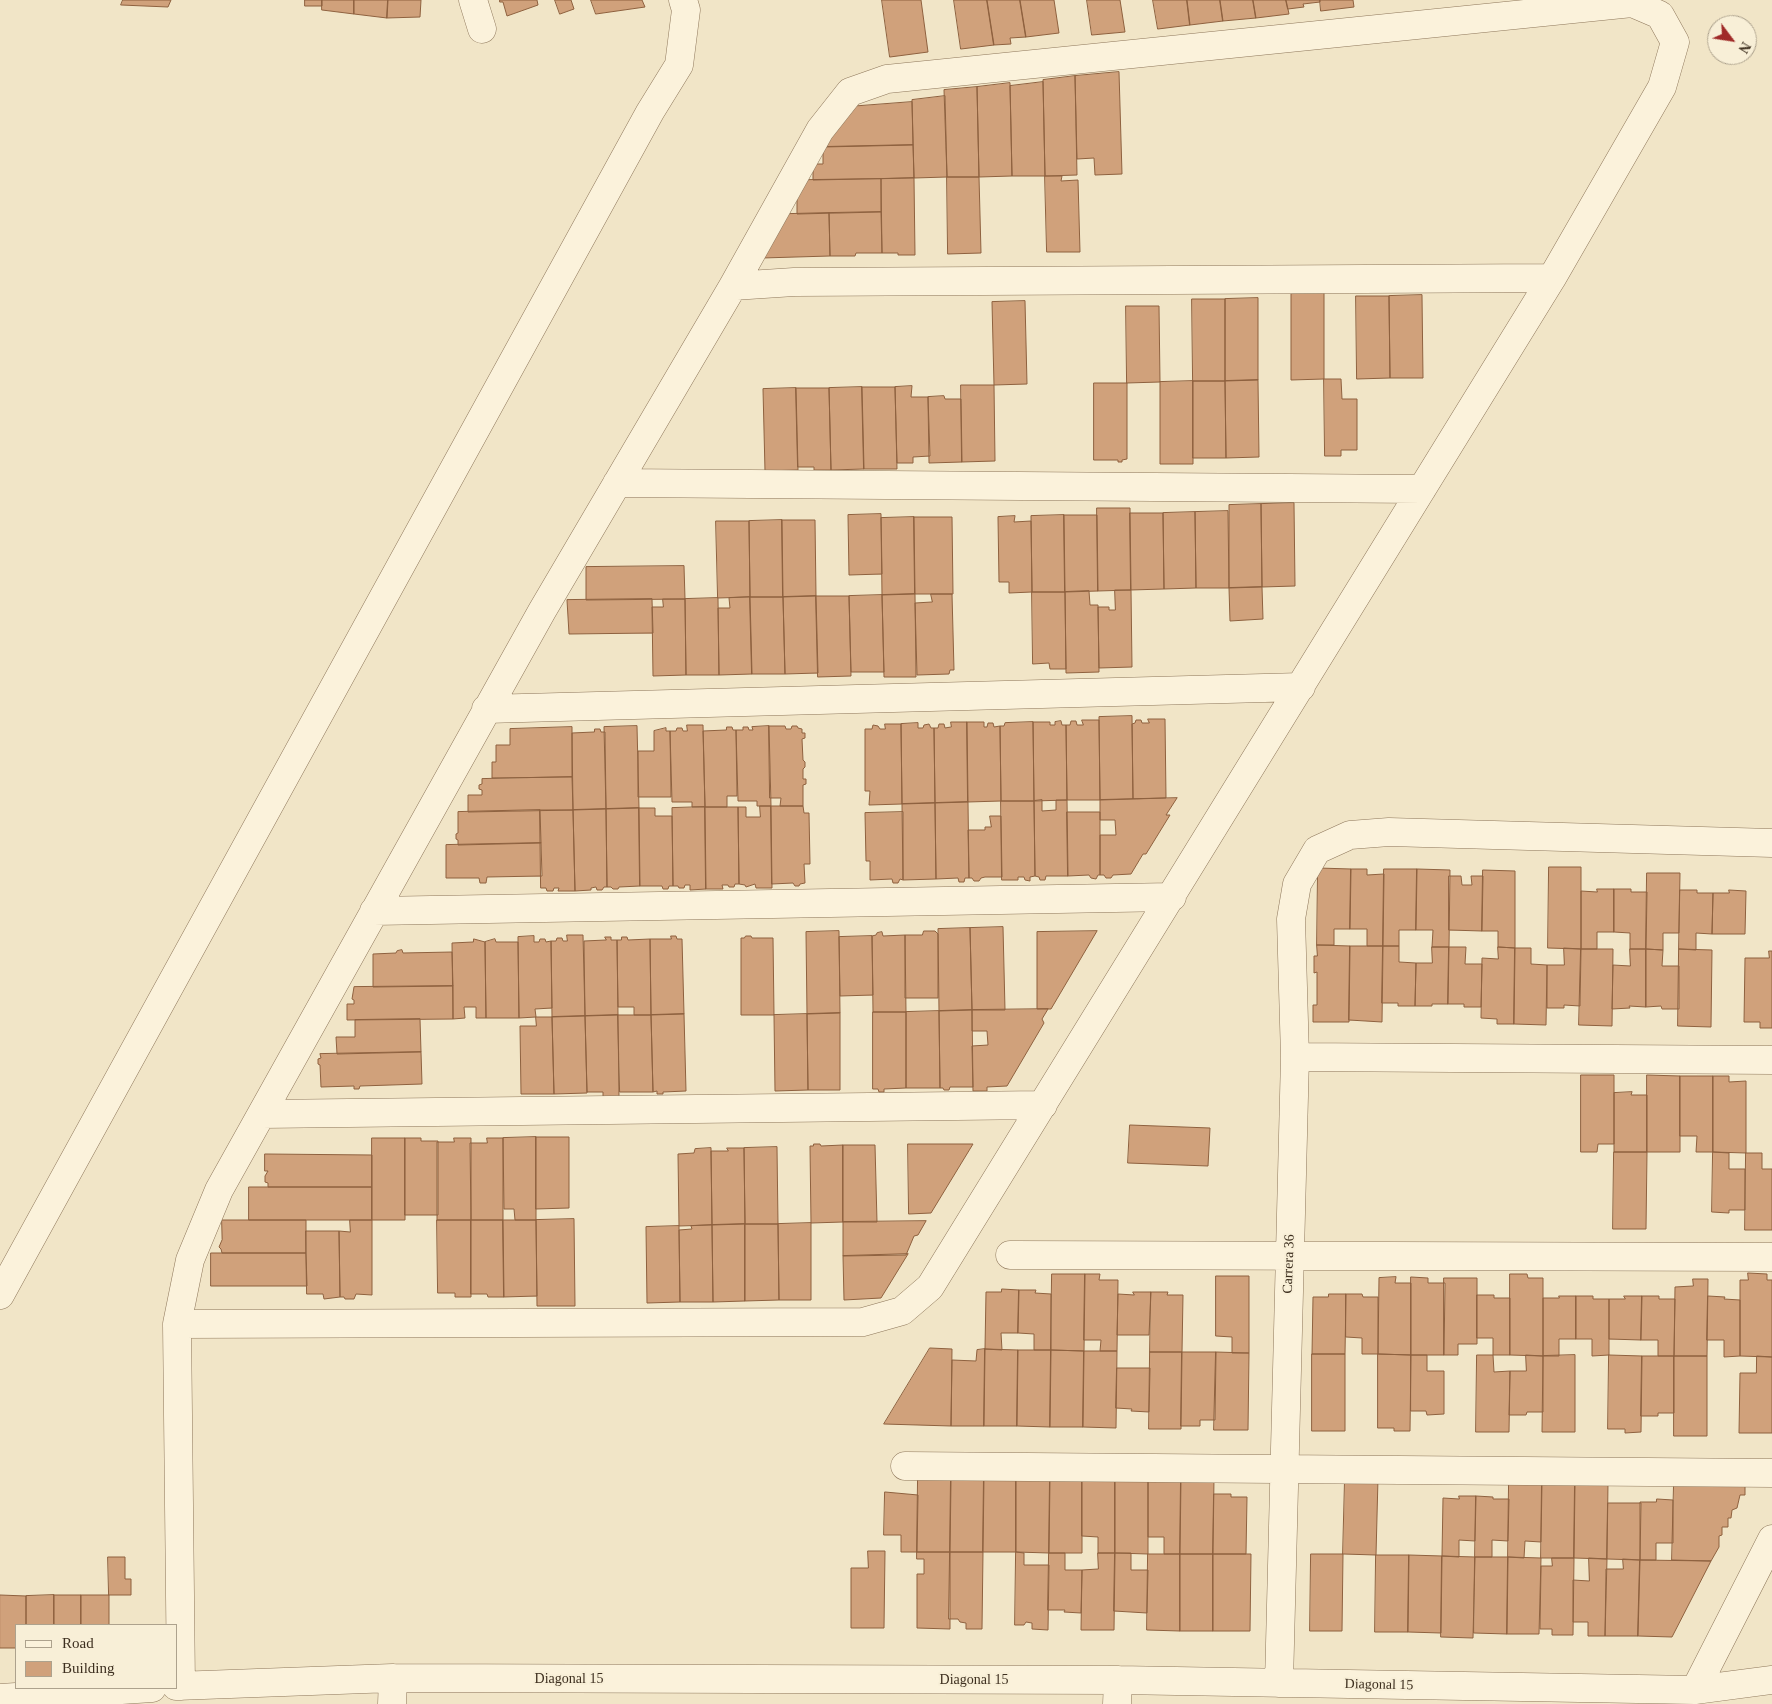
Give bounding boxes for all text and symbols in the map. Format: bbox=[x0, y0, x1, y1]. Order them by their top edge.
north arrow bbox=[1707, 15, 1757, 65]
text: N bbox=[1735, 39, 1753, 56]
street label: Carrera 36 bbox=[1280, 1234, 1298, 1294]
legend bbox=[15, 1624, 178, 1689]
text: Road bbox=[62, 1635, 94, 1651]
text: Building bbox=[62, 1660, 115, 1676]
street label: Diagonal 15 bbox=[535, 1671, 603, 1687]
street label: Diagonal 15 bbox=[940, 1672, 1008, 1688]
street label: Diagonal 15 bbox=[1344, 1676, 1414, 1694]

